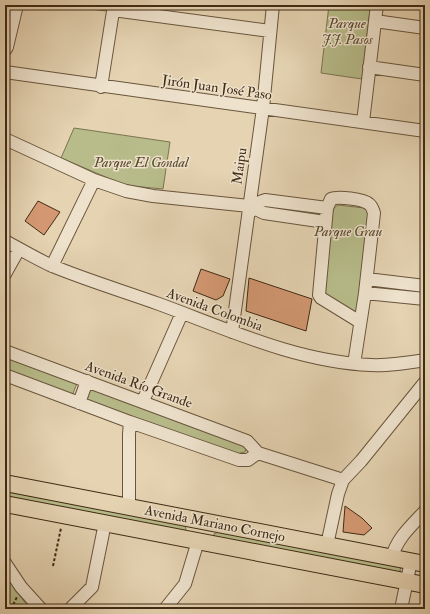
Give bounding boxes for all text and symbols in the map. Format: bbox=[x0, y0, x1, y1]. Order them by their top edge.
park label: Parque J.J. Pasos bbox=[321, 15, 374, 48]
street label: Jirón Juan José Paso bbox=[160, 71, 273, 104]
street label: Maipu bbox=[228, 146, 251, 186]
park label: Parque El Gondal bbox=[93, 154, 190, 171]
park label: Parque Grau bbox=[313, 223, 383, 240]
street label: Avenida Colombia bbox=[163, 284, 265, 335]
street label: Avenida Río Grande bbox=[82, 357, 195, 412]
street label: Avenida Mariano Cornejo bbox=[142, 501, 287, 546]

